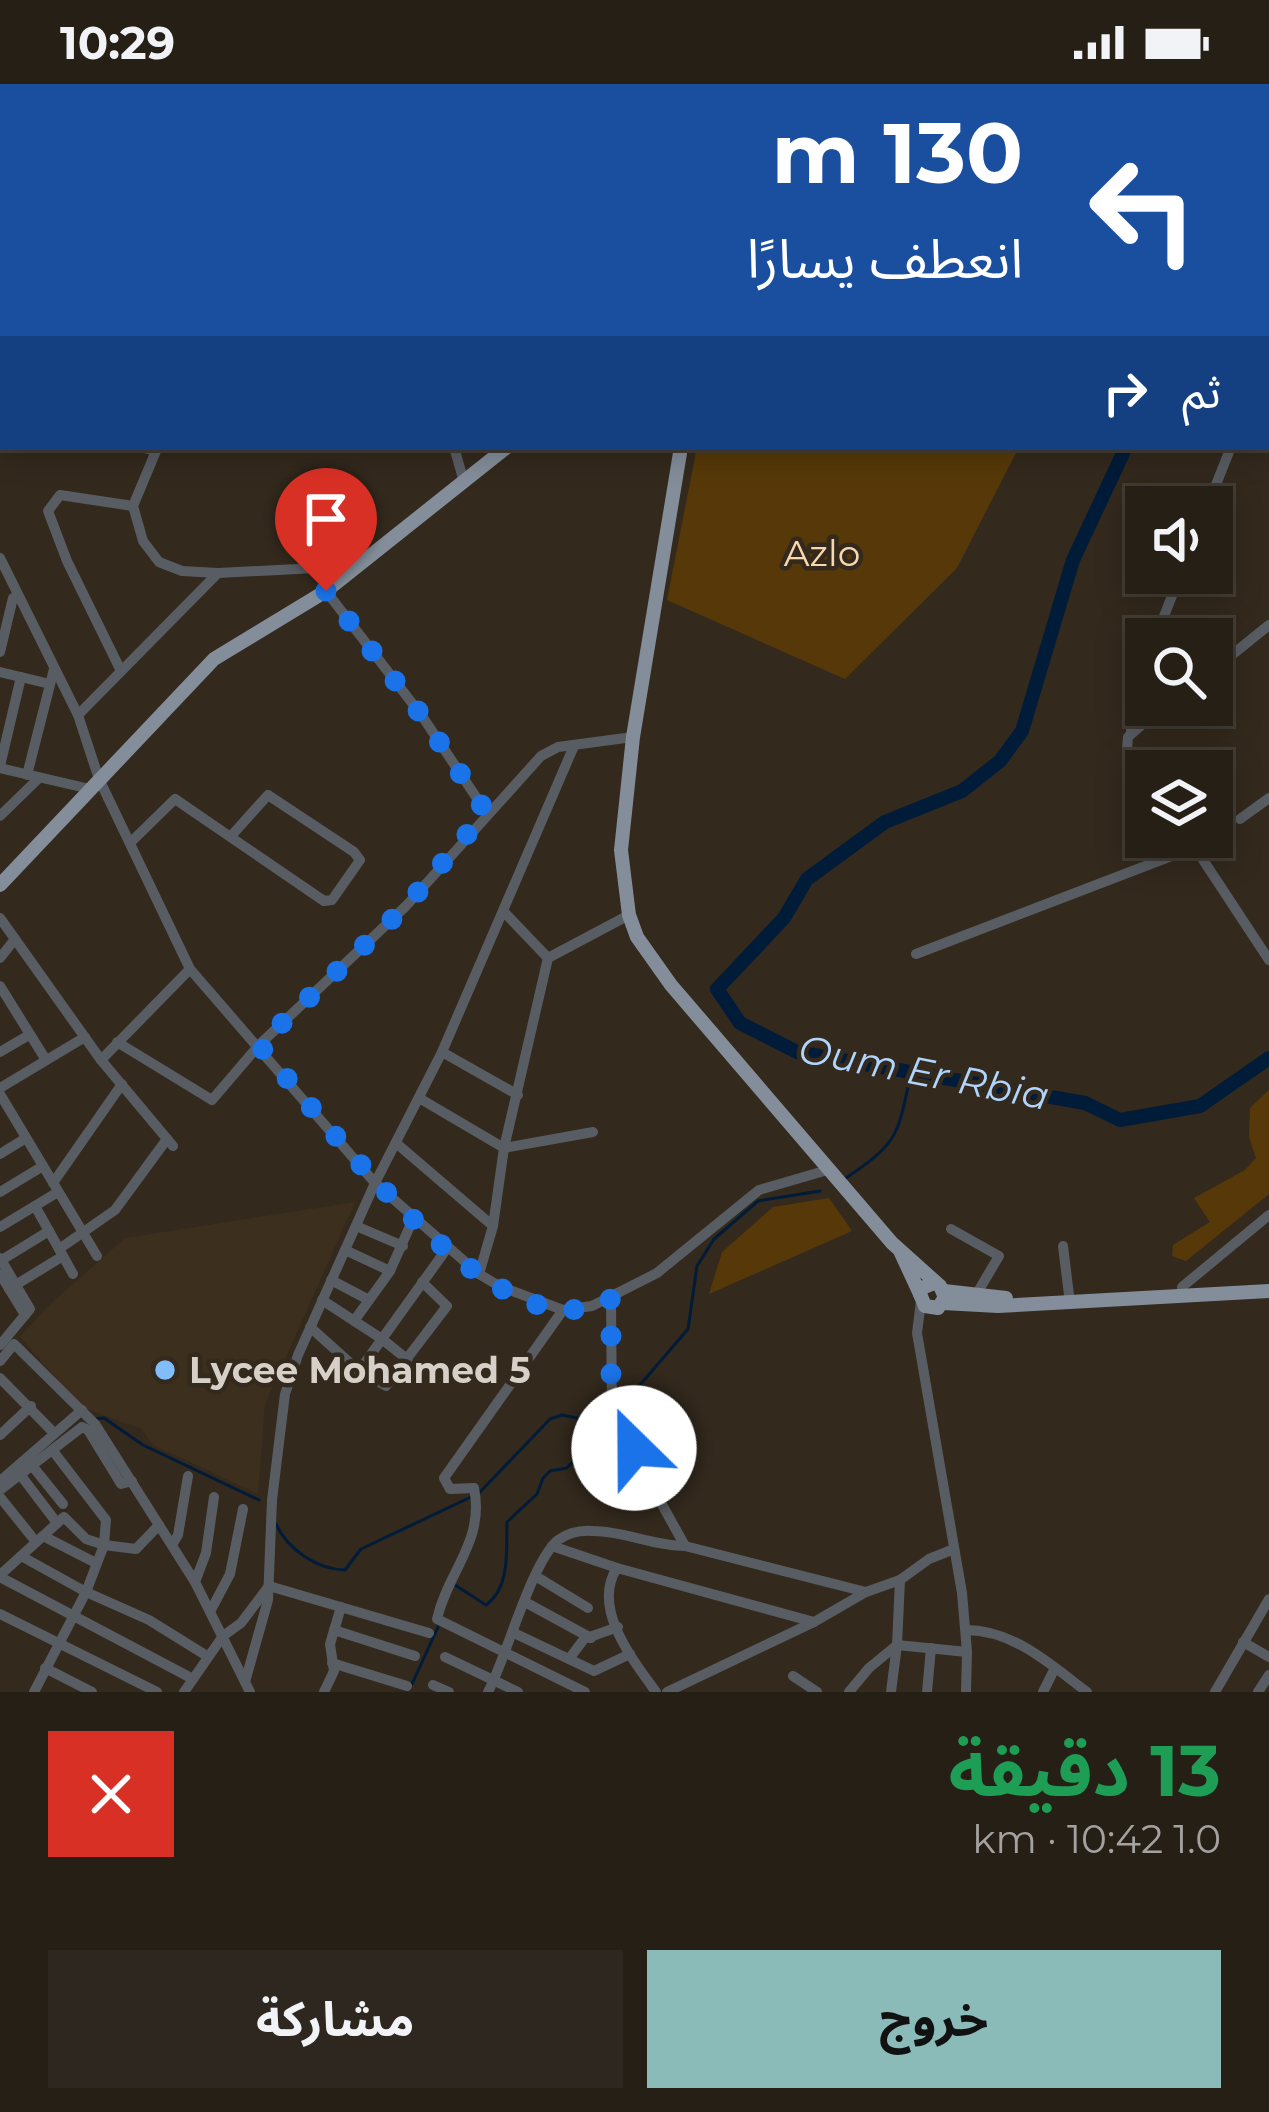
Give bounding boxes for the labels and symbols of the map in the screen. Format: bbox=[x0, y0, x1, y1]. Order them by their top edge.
pin bbox=[275, 468, 377, 591]
park label: Azlo bbox=[784, 531, 860, 575]
water label: Oum Er Rbia bbox=[795, 1024, 1053, 1120]
place label: Lycee Mohamed 5 bbox=[189, 1348, 531, 1392]
marker: Lycee Mohamed 5 bbox=[152, 1357, 178, 1383]
position arrow bbox=[571, 1385, 697, 1511]

